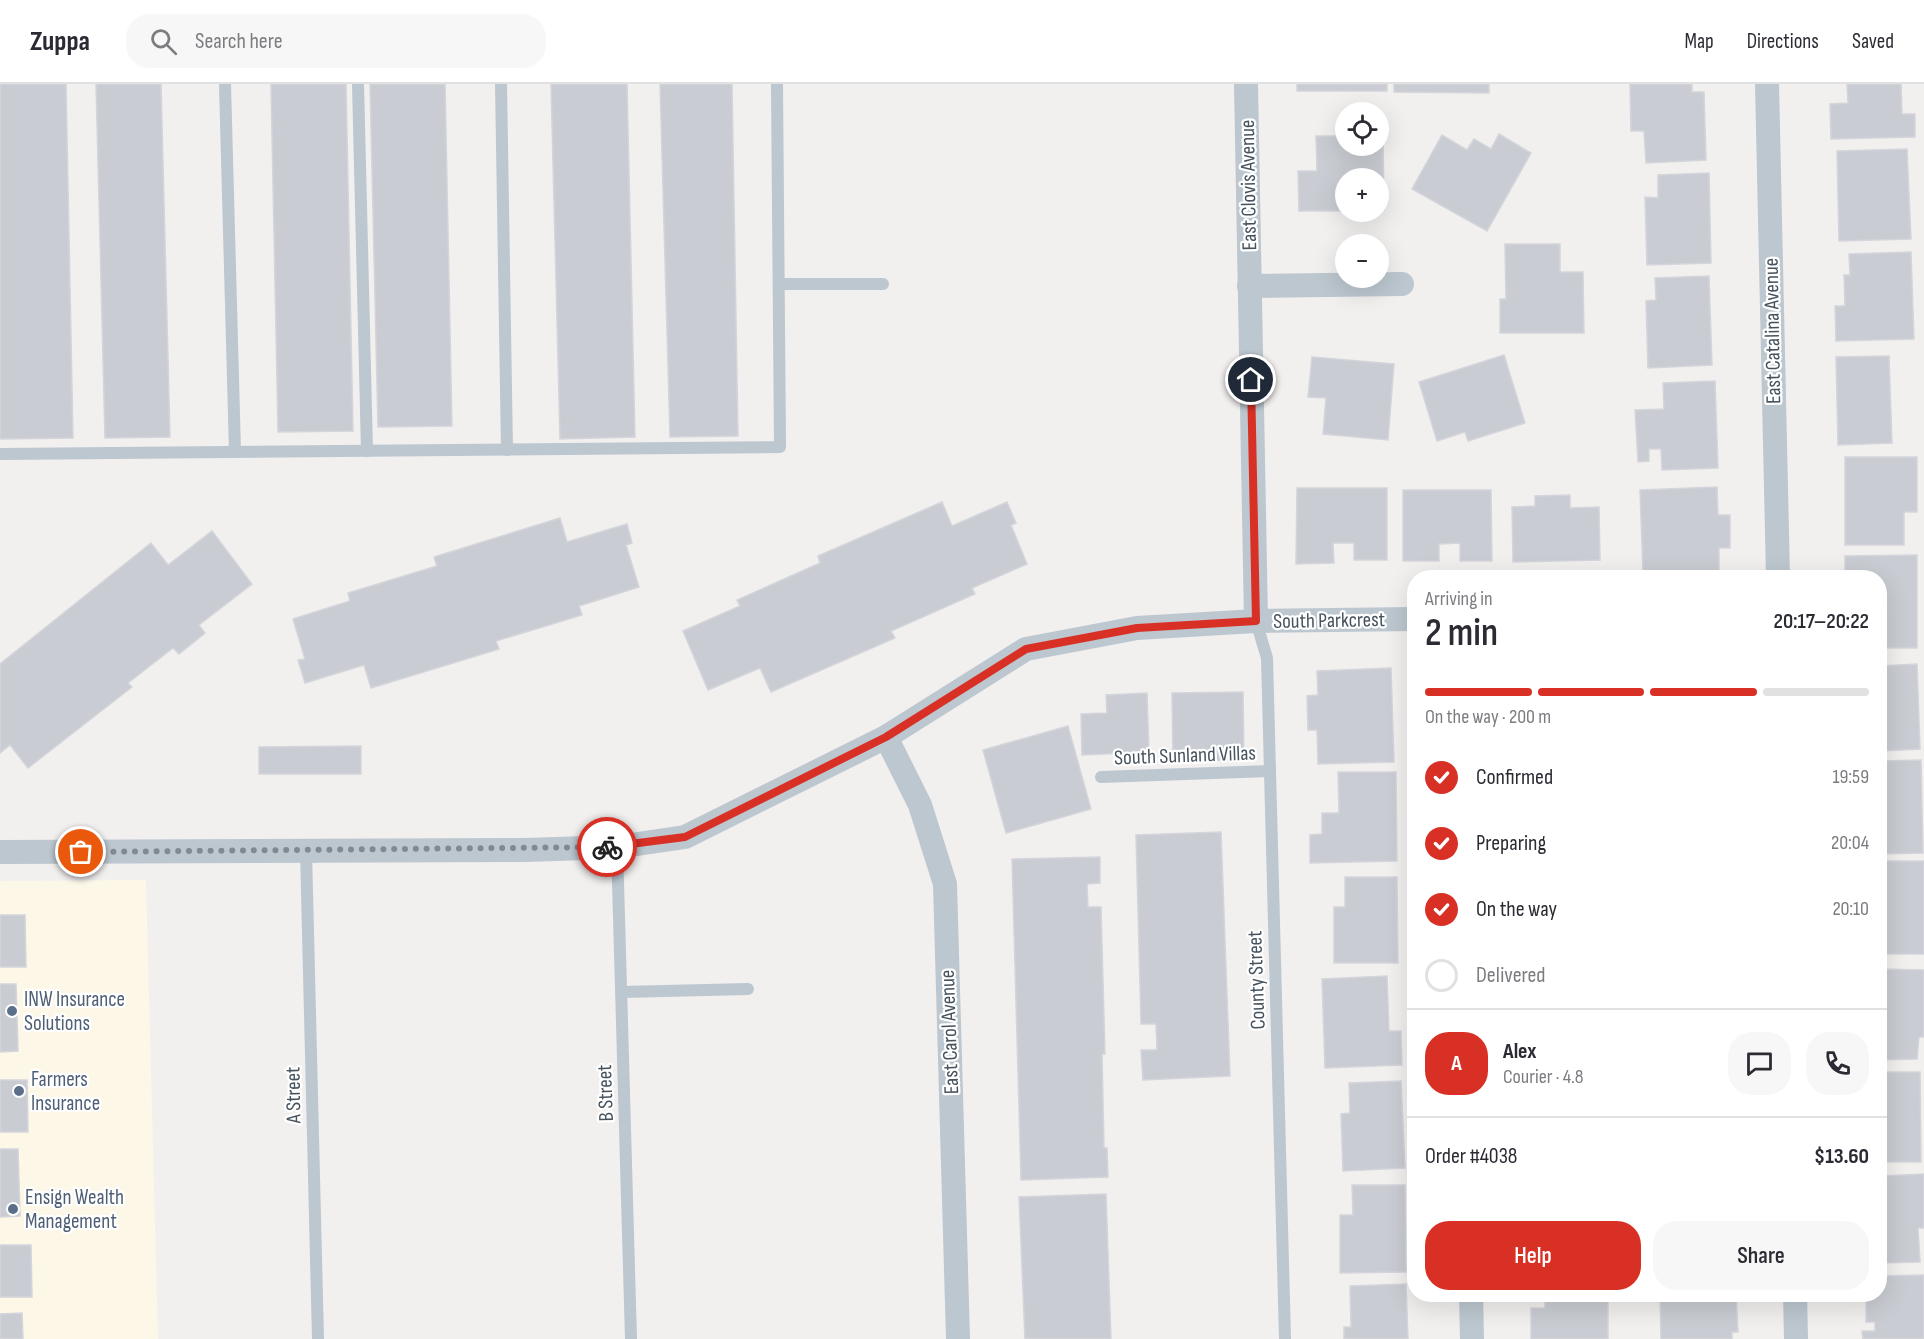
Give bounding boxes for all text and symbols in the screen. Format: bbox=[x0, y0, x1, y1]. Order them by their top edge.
search box bbox=[126, 14, 546, 68]
text: Zuppa bbox=[30, 25, 90, 58]
icon: search bbox=[147, 25, 180, 58]
text: Search here bbox=[195, 28, 283, 55]
text: Map bbox=[1684, 29, 1714, 54]
text: Directions bbox=[1747, 29, 1819, 54]
text: Saved bbox=[1852, 29, 1894, 54]
map controls bbox=[1335, 102, 1389, 288]
button: locate bbox=[1335, 102, 1389, 156]
street label: East Clovis Avenue bbox=[1235, 119, 1262, 251]
button: + bbox=[1335, 168, 1389, 222]
button: − bbox=[1335, 234, 1389, 288]
street label: East Catalina Avenue bbox=[1759, 258, 1786, 404]
pin bbox=[1225, 354, 1276, 405]
icon: home bbox=[1234, 363, 1267, 396]
text: Arriving in bbox=[1425, 587, 1493, 611]
street label: South Parkcrest bbox=[1273, 607, 1385, 634]
text: 20:17–20:22 bbox=[1774, 608, 1869, 635]
text: 2 min bbox=[1425, 610, 1498, 657]
text: On the way · 200 m bbox=[1425, 705, 1551, 729]
street label: South Sunland Villas bbox=[1114, 741, 1256, 770]
icon: check bbox=[1425, 761, 1458, 794]
text: Confirmed bbox=[1476, 764, 1553, 791]
text: 19:59 bbox=[1832, 765, 1869, 789]
courier bbox=[577, 817, 637, 877]
pin bbox=[55, 826, 106, 877]
icon: check bbox=[1425, 827, 1458, 860]
text: Preparing bbox=[1476, 830, 1546, 857]
icon: bike bbox=[591, 831, 624, 864]
text: 20:04 bbox=[1831, 831, 1869, 855]
icon: bag bbox=[64, 835, 97, 868]
icon: check bbox=[1425, 893, 1458, 926]
text: On the way bbox=[1476, 896, 1557, 923]
text: 20:10 bbox=[1832, 897, 1869, 921]
street label: County Street bbox=[1242, 930, 1271, 1030]
text: Delivered bbox=[1476, 962, 1545, 989]
street label: East Carol Avenue bbox=[935, 969, 964, 1095]
place label: INW Insurance Solutions bbox=[24, 987, 125, 1036]
marker: INW Insurance Solutions bbox=[5, 1004, 19, 1018]
button: chat bbox=[1728, 1032, 1791, 1095]
button: phone bbox=[1806, 1032, 1869, 1095]
text: Alex bbox=[1503, 1038, 1536, 1065]
text: A bbox=[1451, 1050, 1462, 1077]
street label: B Street bbox=[592, 1064, 619, 1122]
text: Courier · 4.8 bbox=[1503, 1065, 1584, 1089]
street label: A Street bbox=[281, 1066, 307, 1125]
place label: Farmers Insurance bbox=[31, 1067, 100, 1116]
marker: Farmers Insurance bbox=[12, 1084, 26, 1098]
text: Order #4038 bbox=[1425, 1143, 1518, 1170]
text: $13.60 bbox=[1814, 1143, 1869, 1170]
place label: Ensign Wealth Management bbox=[25, 1185, 124, 1234]
marker: Ensign Wealth Management bbox=[6, 1202, 20, 1216]
button: Help bbox=[1425, 1221, 1641, 1290]
button: Share bbox=[1653, 1221, 1869, 1290]

